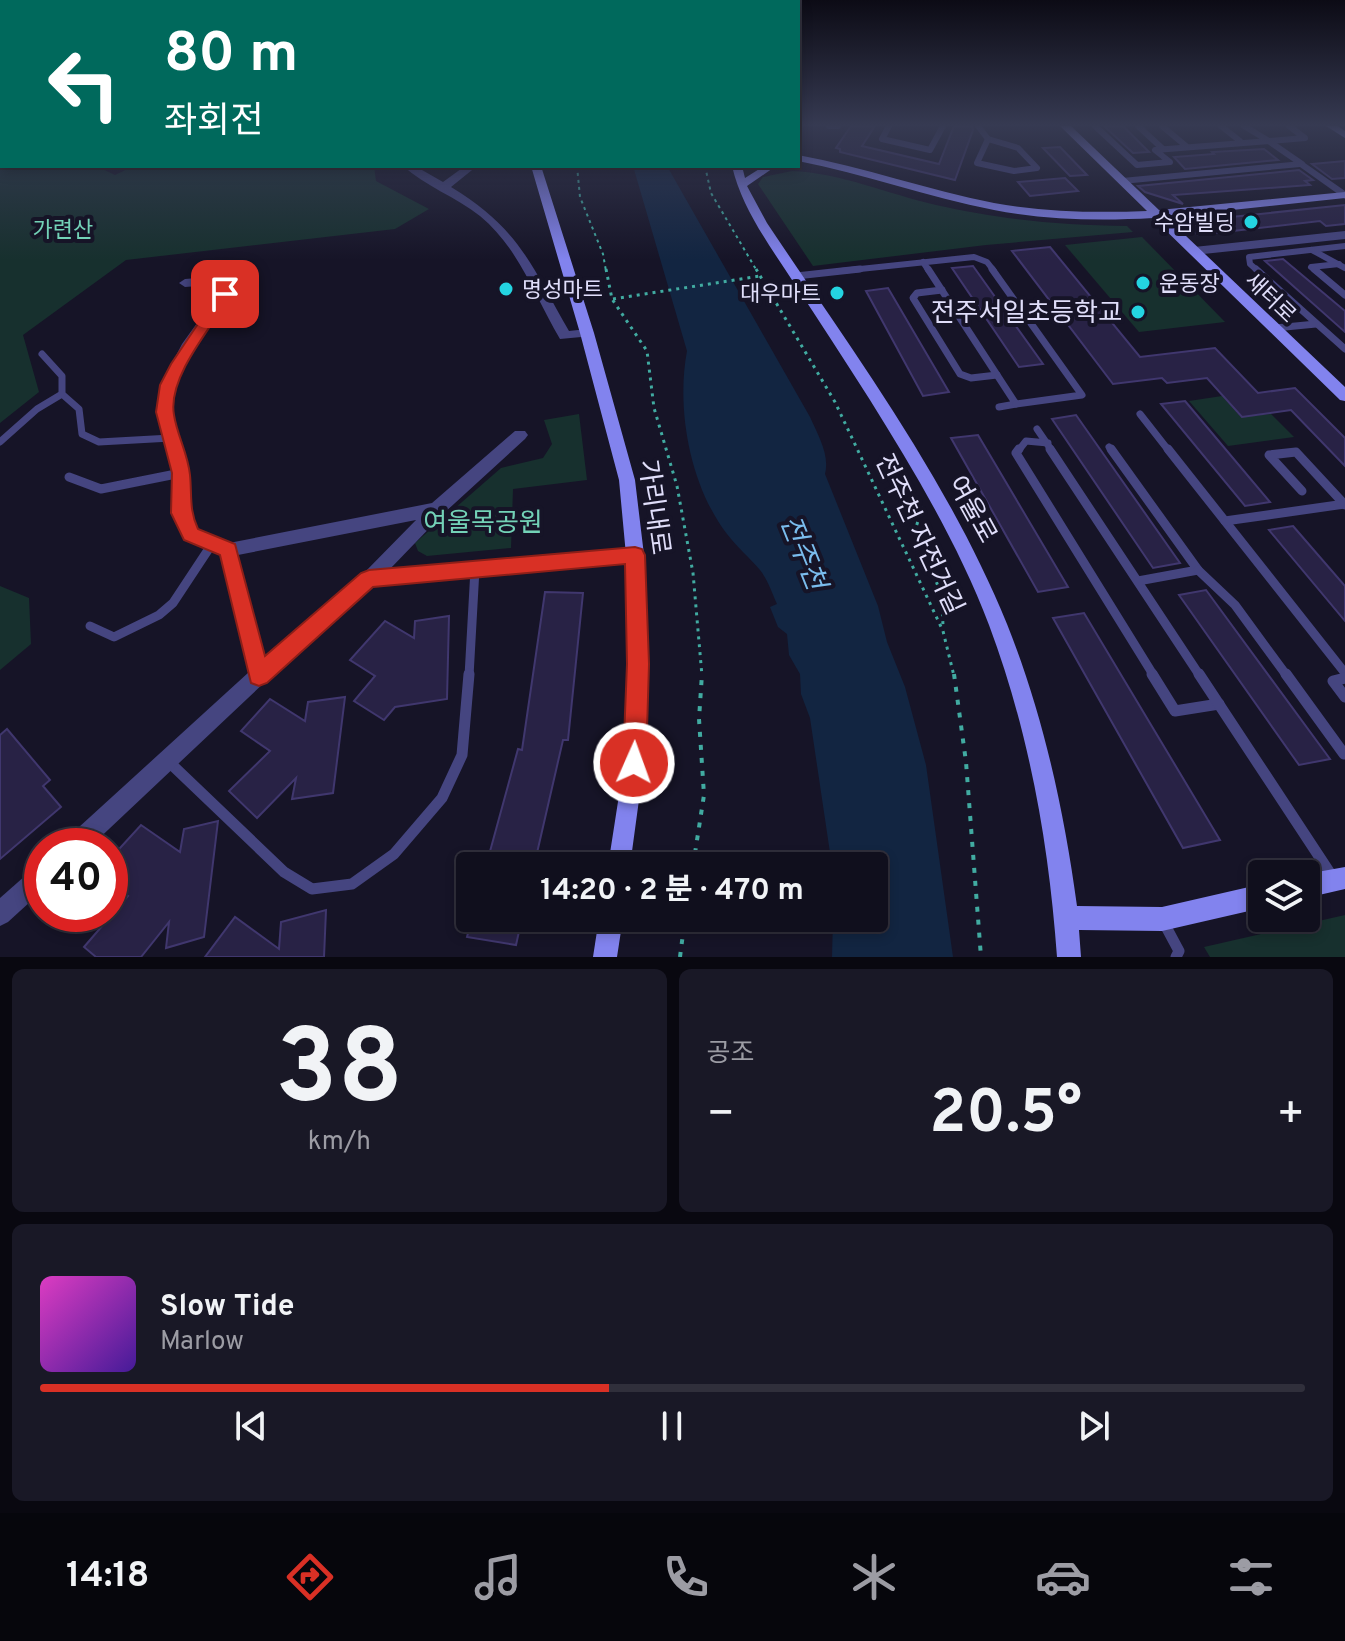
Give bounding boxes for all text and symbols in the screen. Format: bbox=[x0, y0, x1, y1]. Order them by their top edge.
text: 80 m bbox=[164, 21, 298, 91]
icon: left bbox=[32, 32, 136, 136]
text: 좌회전 bbox=[164, 100, 263, 146]
place label: 수암빌딩 bbox=[1154, 211, 1235, 238]
marker: 수암빌딩 bbox=[1242, 213, 1260, 231]
park label: 가련산 bbox=[33, 218, 93, 245]
pin bbox=[191, 260, 259, 328]
street label: 새터로 bbox=[1238, 268, 1300, 330]
icon: arrive bbox=[203, 272, 247, 316]
place label: 운동장 bbox=[1159, 272, 1220, 299]
marker: 운동장 bbox=[1134, 274, 1152, 292]
place label: 명성마트 bbox=[522, 278, 603, 305]
marker: 명성마트 bbox=[497, 280, 515, 298]
place label: 대우마트 bbox=[740, 282, 821, 309]
marker: 대우마트 bbox=[828, 284, 846, 302]
place label: 전주서일초등학교 bbox=[931, 298, 1122, 331]
marker: 전주서일초등학교 bbox=[1129, 303, 1147, 321]
street label: 전주천 자전거길 bbox=[866, 449, 969, 621]
street label: 가리내로 bbox=[630, 458, 676, 557]
street label: 여울로 bbox=[939, 471, 1003, 550]
park label: 여울목공원 bbox=[423, 508, 543, 541]
water label: 전주천 bbox=[770, 511, 834, 599]
position arrow bbox=[592, 721, 676, 805]
speed limit sign: 40 bbox=[24, 828, 128, 932]
map controls bbox=[1248, 860, 1320, 932]
button: layers bbox=[1248, 860, 1320, 932]
text: 14:20 · 2 분 · 470 m bbox=[540, 873, 804, 910]
text: 38 bbox=[275, 1008, 403, 1140]
text: 공조 bbox=[707, 1038, 754, 1071]
text: 20.5° bbox=[930, 1078, 1082, 1154]
text: − bbox=[707, 1088, 735, 1144]
text: + bbox=[1277, 1088, 1305, 1144]
text: km/h bbox=[308, 1126, 371, 1159]
text: Slow Tide bbox=[160, 1289, 294, 1326]
text: Marlow bbox=[160, 1326, 244, 1359]
icon: previous bbox=[229, 1404, 273, 1448]
icon: pause bbox=[650, 1404, 694, 1448]
icon: next bbox=[1072, 1404, 1116, 1448]
icon: directions bbox=[282, 1549, 338, 1605]
icon: music bbox=[470, 1549, 526, 1605]
icon: phone bbox=[658, 1549, 714, 1605]
icon: climate bbox=[846, 1549, 902, 1605]
icon: car bbox=[1035, 1549, 1091, 1605]
icon: filters bbox=[1223, 1549, 1279, 1605]
text: 14:18 bbox=[66, 1554, 149, 1600]

